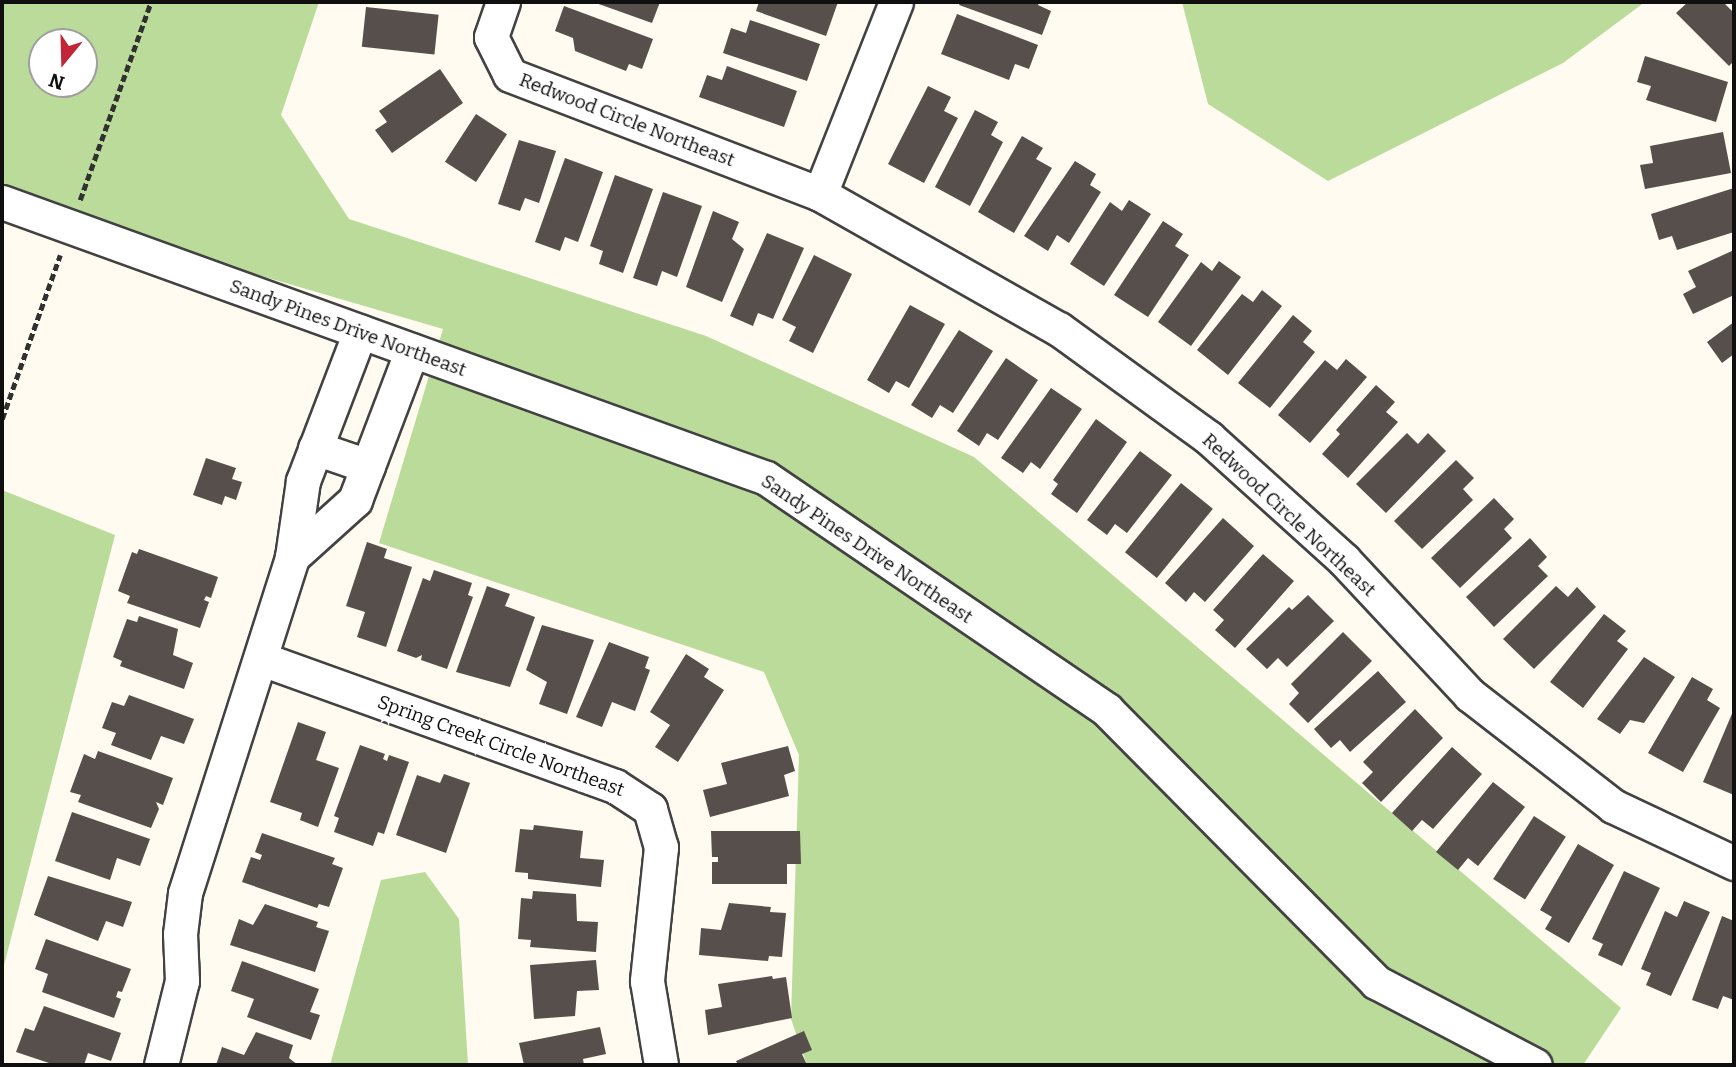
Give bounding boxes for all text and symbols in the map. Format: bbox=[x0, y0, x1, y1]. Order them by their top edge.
north arrow bbox=[28, 28, 98, 98]
text: N bbox=[46, 68, 67, 95]
street label: Redwood Circle Northeast bbox=[516, 68, 738, 172]
street label: Sandy Pines Drive Northeast bbox=[227, 274, 469, 382]
street label: Redwood Circle Northeast bbox=[1198, 429, 1380, 601]
street label: Sandy Pines Drive Northeast bbox=[757, 470, 977, 628]
street label: Spring Creek Circle Northeast bbox=[374, 691, 628, 801]

